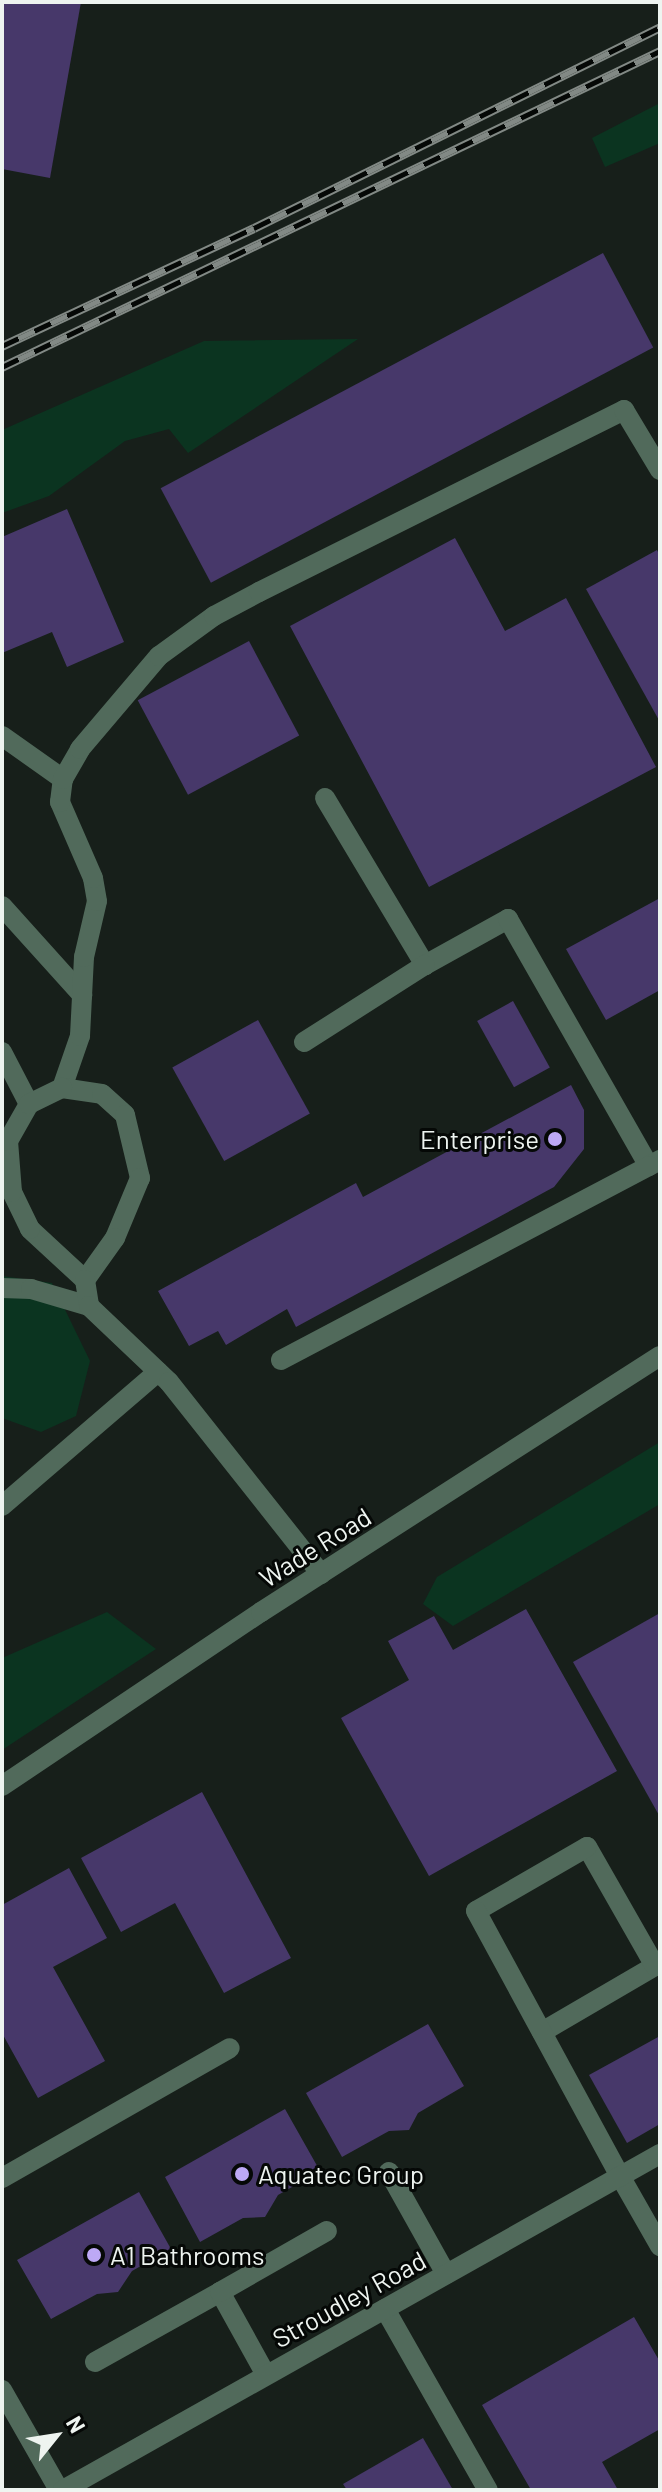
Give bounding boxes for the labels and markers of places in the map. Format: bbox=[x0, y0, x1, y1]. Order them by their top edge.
place label: Enterprise bbox=[420, 1123, 539, 1155]
marker: Enterprise bbox=[546, 1130, 564, 1148]
place label: Aquatec Group bbox=[258, 2158, 424, 2190]
marker: Aquatec Group bbox=[233, 2165, 251, 2183]
place label: A1 Bathrooms bbox=[110, 2239, 265, 2271]
marker: A1 Bathrooms bbox=[85, 2246, 103, 2264]

